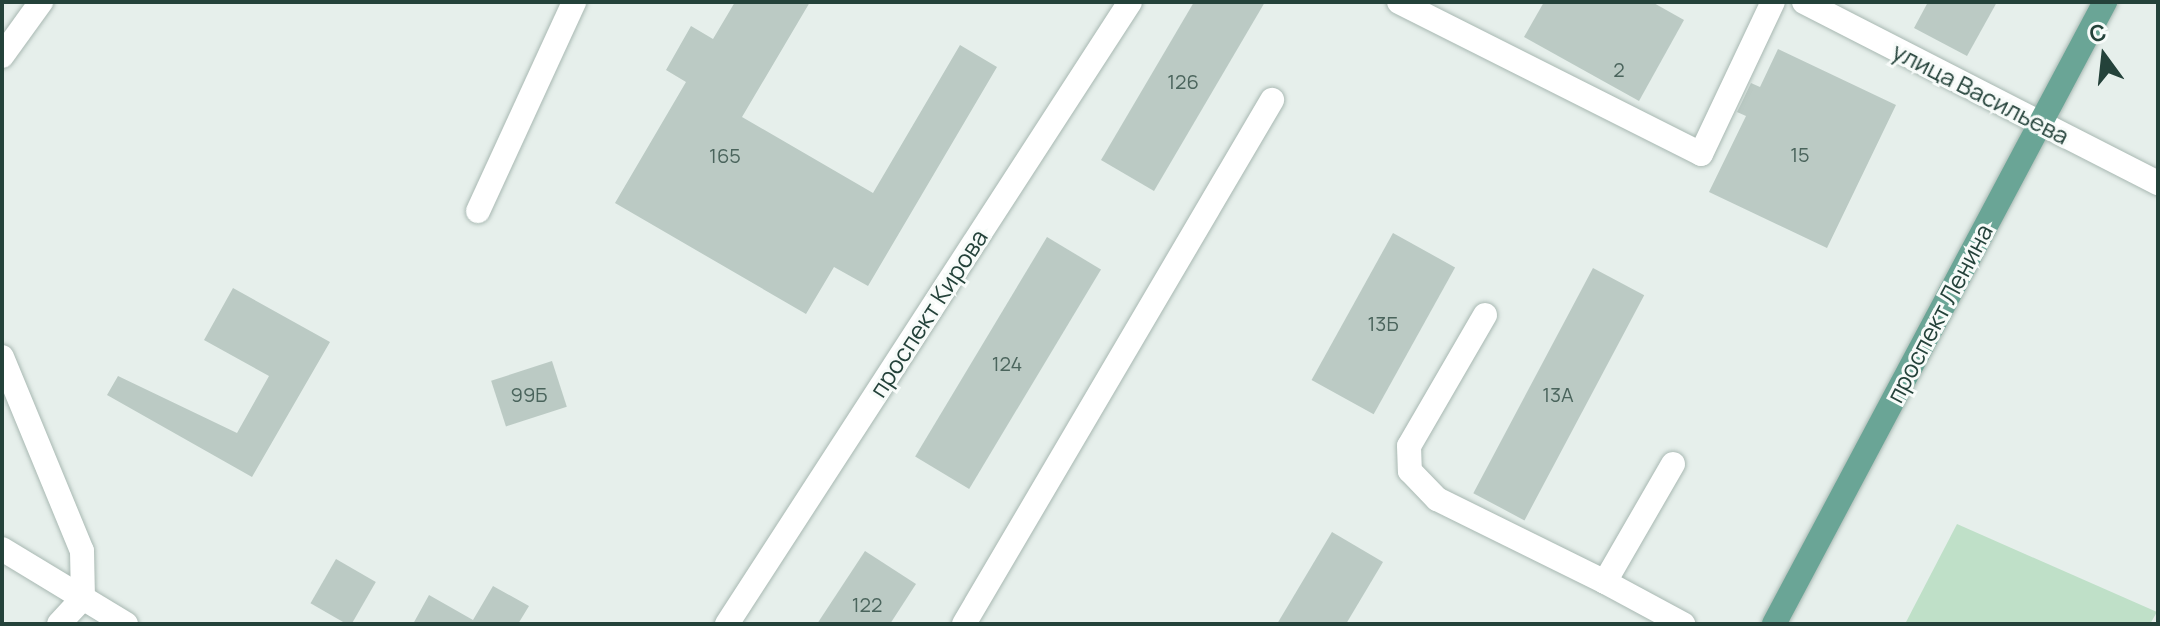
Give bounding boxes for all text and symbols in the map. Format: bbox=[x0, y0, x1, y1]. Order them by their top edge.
north arrow bbox=[2064, 16, 2144, 96]
text: С bbox=[2086, 16, 2110, 49]
street label: улица Васильева bbox=[1888, 36, 2074, 150]
house number: 2 bbox=[1613, 57, 1625, 81]
house number: 126 bbox=[1167, 69, 1199, 93]
house number: 15 bbox=[1790, 142, 1810, 166]
house number: 165 bbox=[709, 143, 741, 167]
street label: проспект Ленина bbox=[1880, 219, 1998, 407]
street label: проспект Кирова bbox=[863, 224, 993, 402]
house number: 13Б bbox=[1368, 311, 1398, 335]
house number: 124 bbox=[992, 351, 1022, 375]
house number: 99Б bbox=[511, 382, 547, 406]
house number: 13А bbox=[1542, 382, 1574, 406]
house number: 122 bbox=[852, 592, 882, 616]

